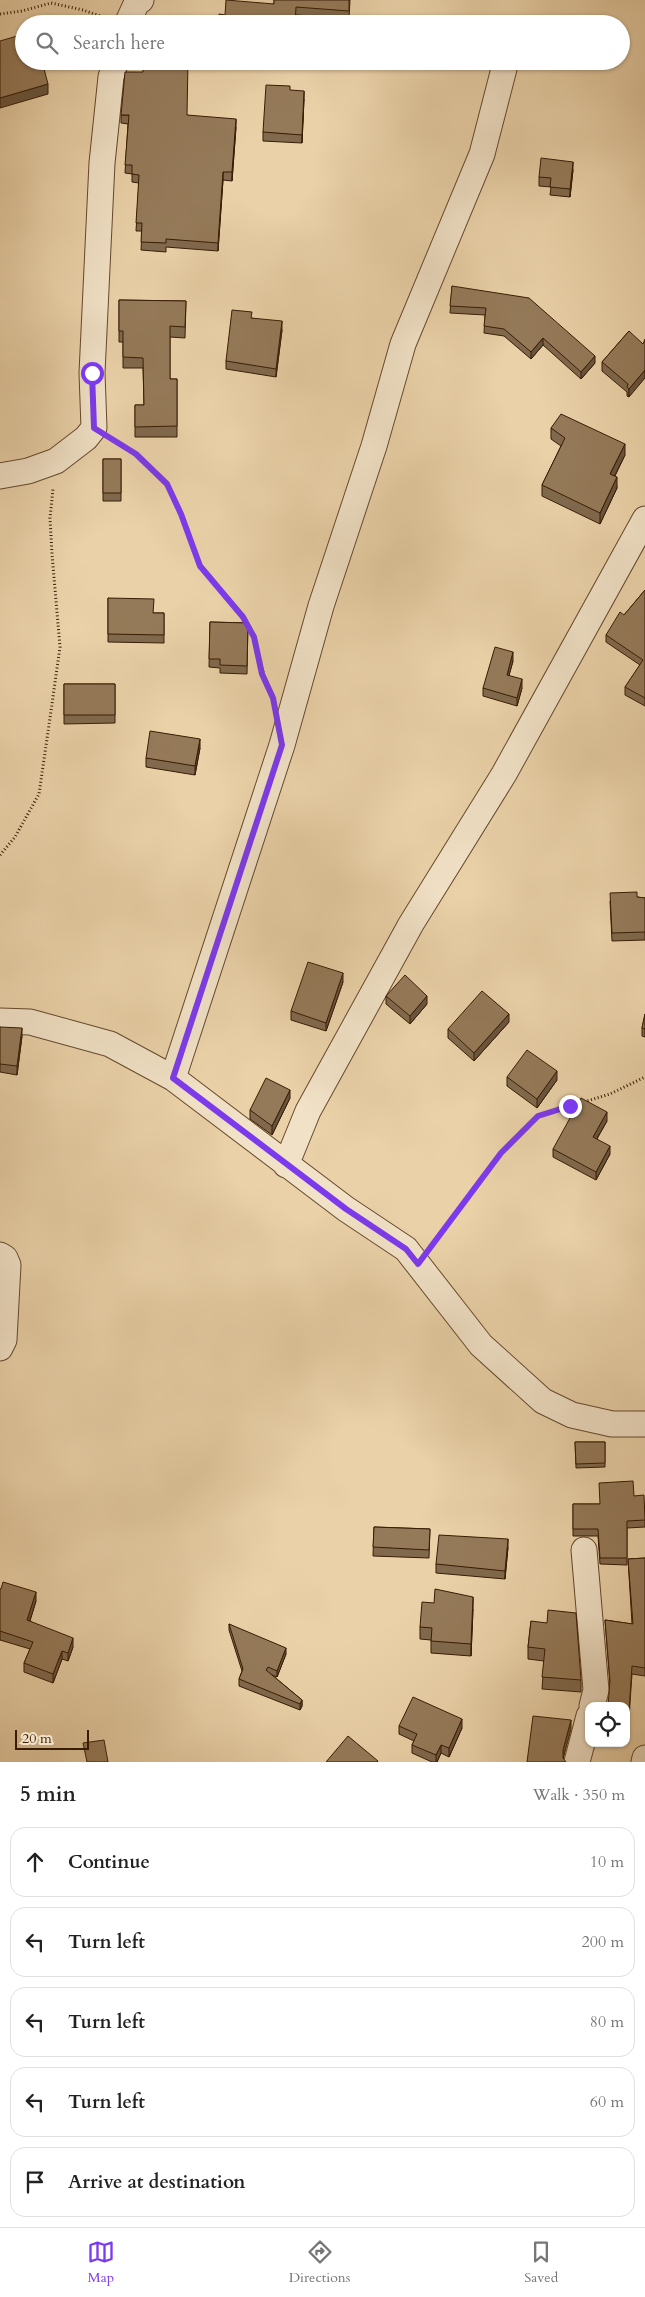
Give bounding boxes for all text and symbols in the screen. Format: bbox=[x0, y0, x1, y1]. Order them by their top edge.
search box bbox=[15, 15, 630, 70]
icon: search bbox=[33, 29, 61, 57]
text: Search here bbox=[73, 30, 165, 56]
route start bbox=[81, 362, 104, 385]
route end bbox=[559, 1095, 582, 1118]
map controls bbox=[585, 1702, 630, 1747]
button: locate bbox=[585, 1702, 630, 1747]
scale bar bbox=[15, 1727, 89, 1750]
text: 20 m bbox=[22, 1729, 52, 1748]
text: 5 min bbox=[20, 1780, 76, 1809]
text: Walk · 350 m bbox=[533, 1784, 625, 1806]
icon: ahead bbox=[21, 1848, 49, 1876]
text: Continue bbox=[68, 1849, 150, 1875]
text: 10 m bbox=[590, 1851, 624, 1873]
icon: left bbox=[21, 1928, 49, 1956]
text: Turn left bbox=[68, 1929, 145, 1955]
text: 200 m bbox=[582, 1931, 624, 1953]
icon: left bbox=[21, 2008, 49, 2036]
text: Turn left bbox=[68, 2009, 145, 2035]
text: 80 m bbox=[590, 2011, 624, 2033]
icon: left bbox=[21, 2088, 49, 2116]
text: Turn left bbox=[68, 2089, 145, 2115]
text: 60 m bbox=[590, 2091, 624, 2113]
icon: arrive bbox=[21, 2168, 49, 2196]
text: Arrive at destination bbox=[68, 2169, 245, 2195]
tab: Map bbox=[87, 2238, 115, 2287]
tab: Directions bbox=[289, 2238, 350, 2287]
tab: Saved bbox=[524, 2238, 558, 2287]

